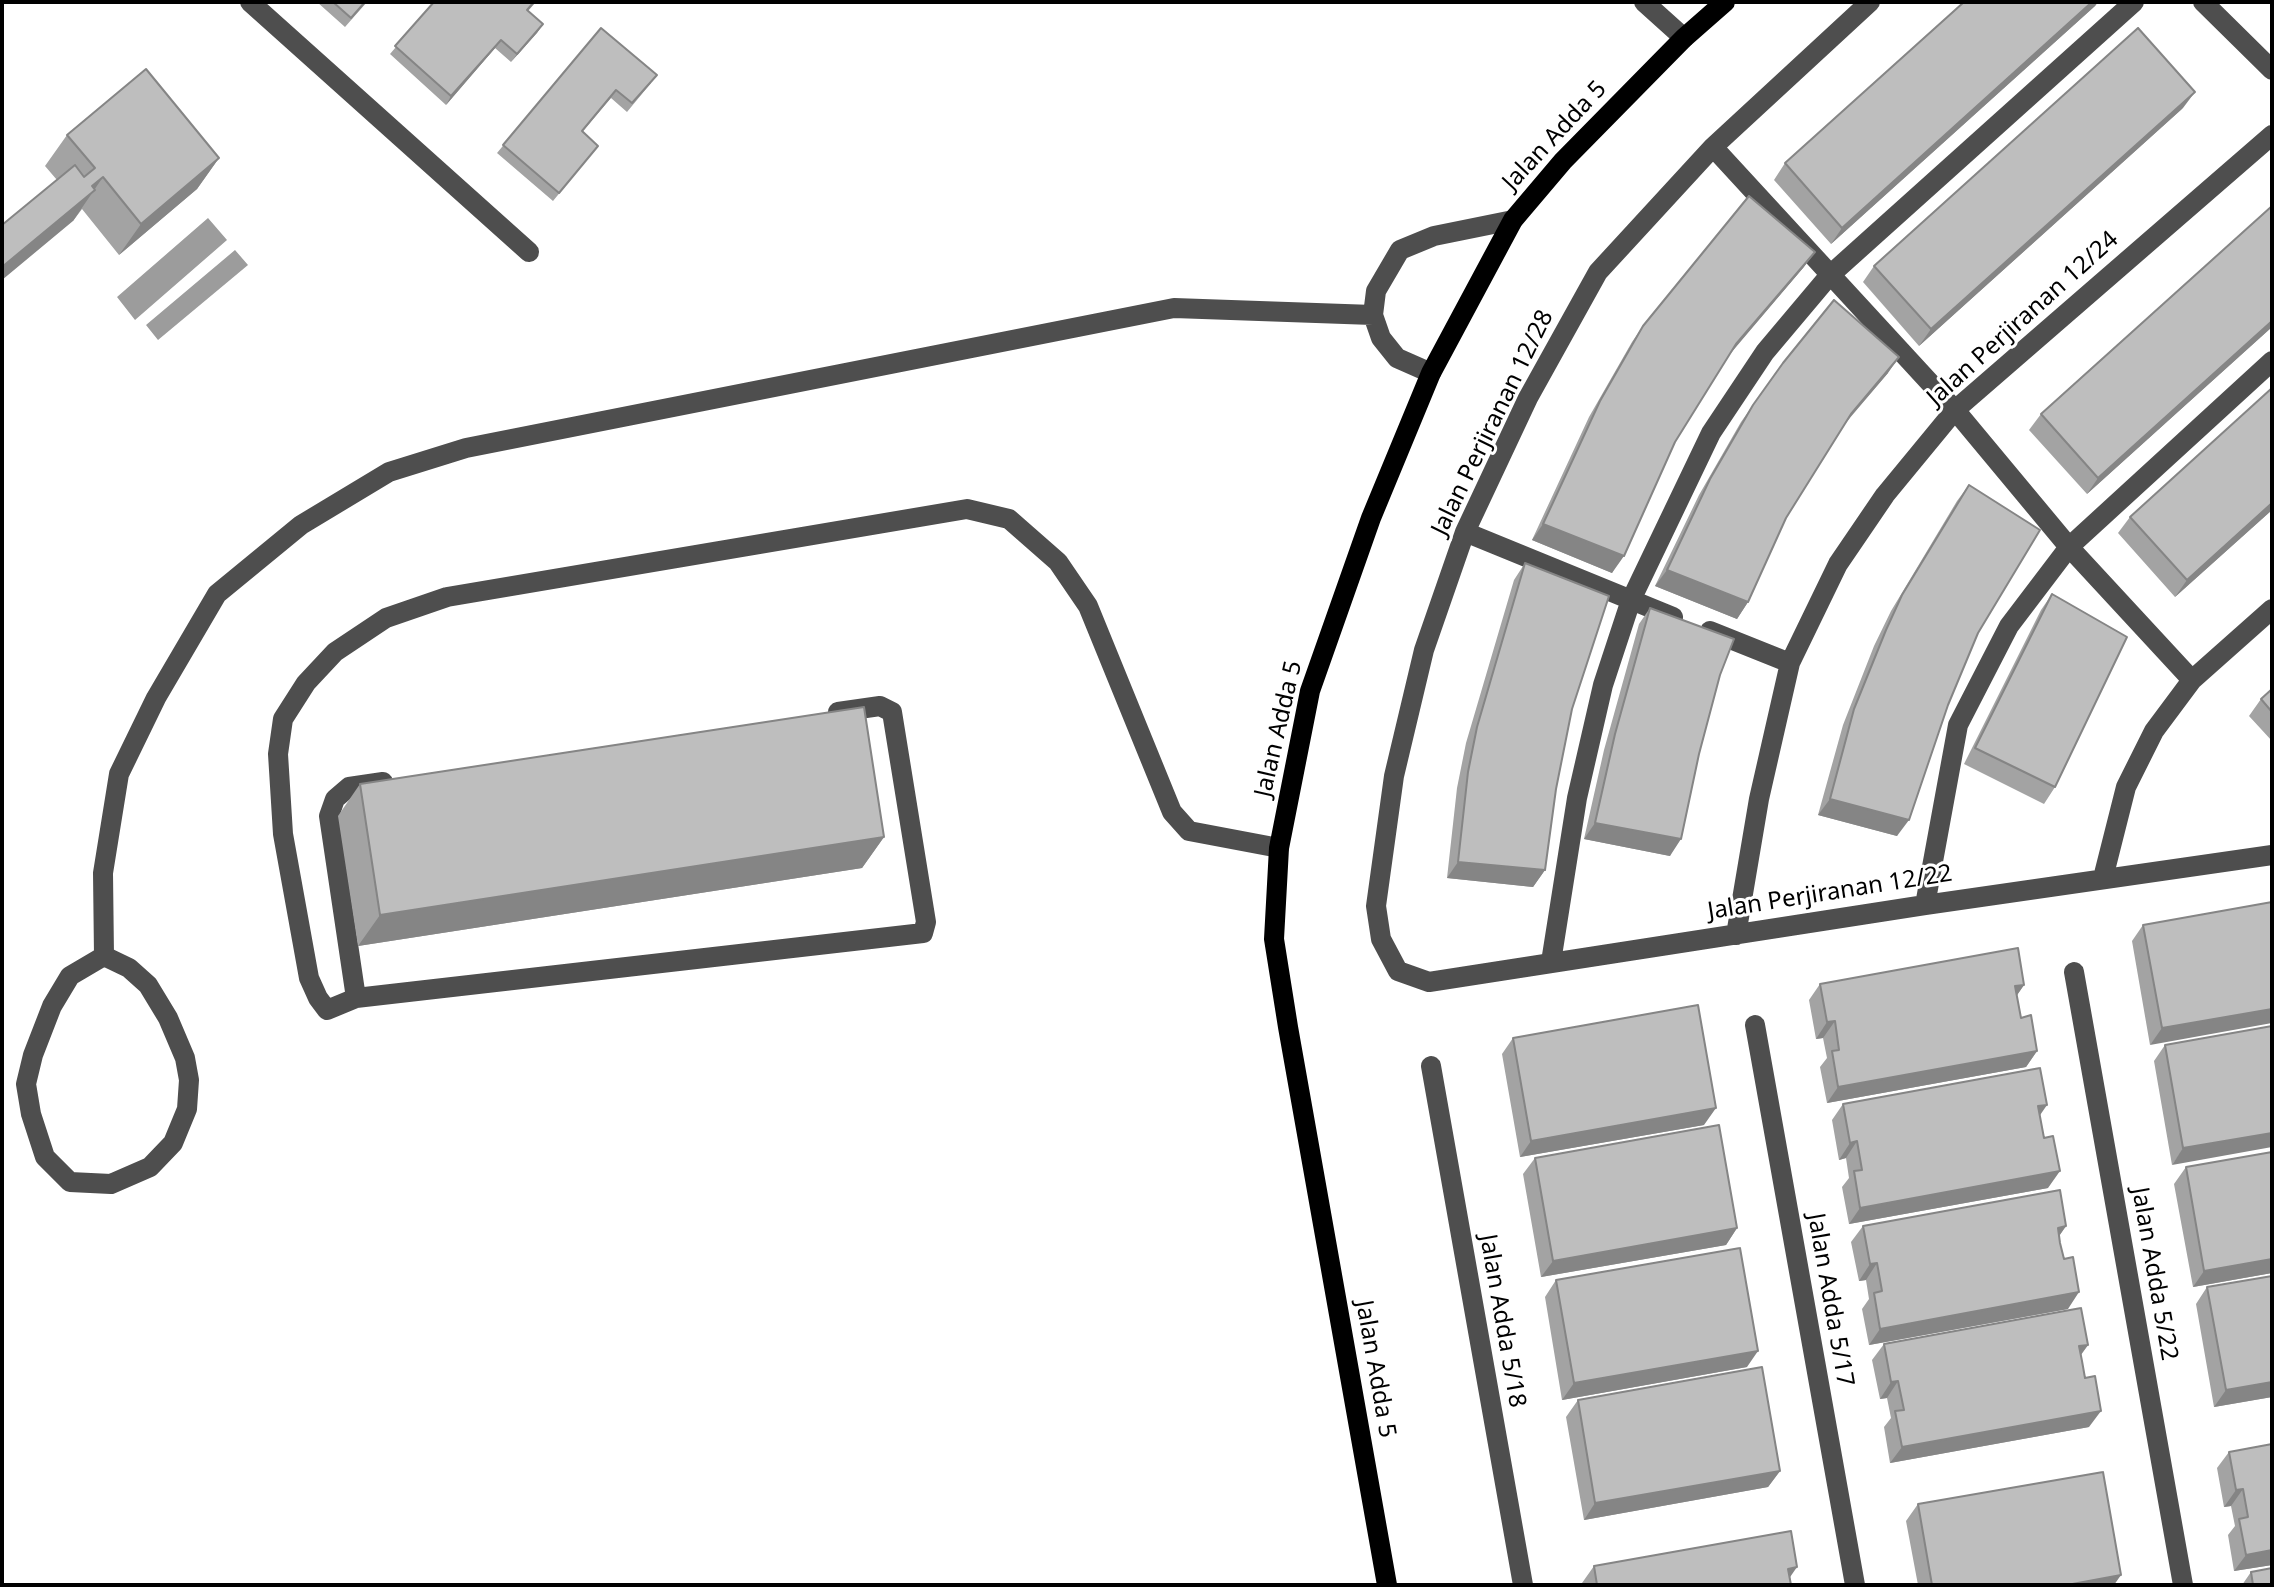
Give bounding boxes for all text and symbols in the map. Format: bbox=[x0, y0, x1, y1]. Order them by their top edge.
street label: Jalan Adda 5 bbox=[1497, 75, 1613, 197]
street label: Jalan Perjiranan 12/24 bbox=[1922, 226, 2124, 412]
street label: Jalan Perjiranan 12/28 bbox=[1426, 306, 1560, 540]
street label: Jalan Adda 5 bbox=[1249, 658, 1309, 800]
street label: Jalan Perjiranan 12/22 bbox=[1706, 859, 1954, 927]
street label: Jalan Adda 5/22 bbox=[2125, 1185, 2183, 1363]
street label: Jalan Adda 5/17 bbox=[1801, 1211, 1859, 1389]
street label: Jalan Adda 5/18 bbox=[1473, 1232, 1531, 1410]
street label: Jalan Adda 5 bbox=[1349, 1298, 1401, 1440]

